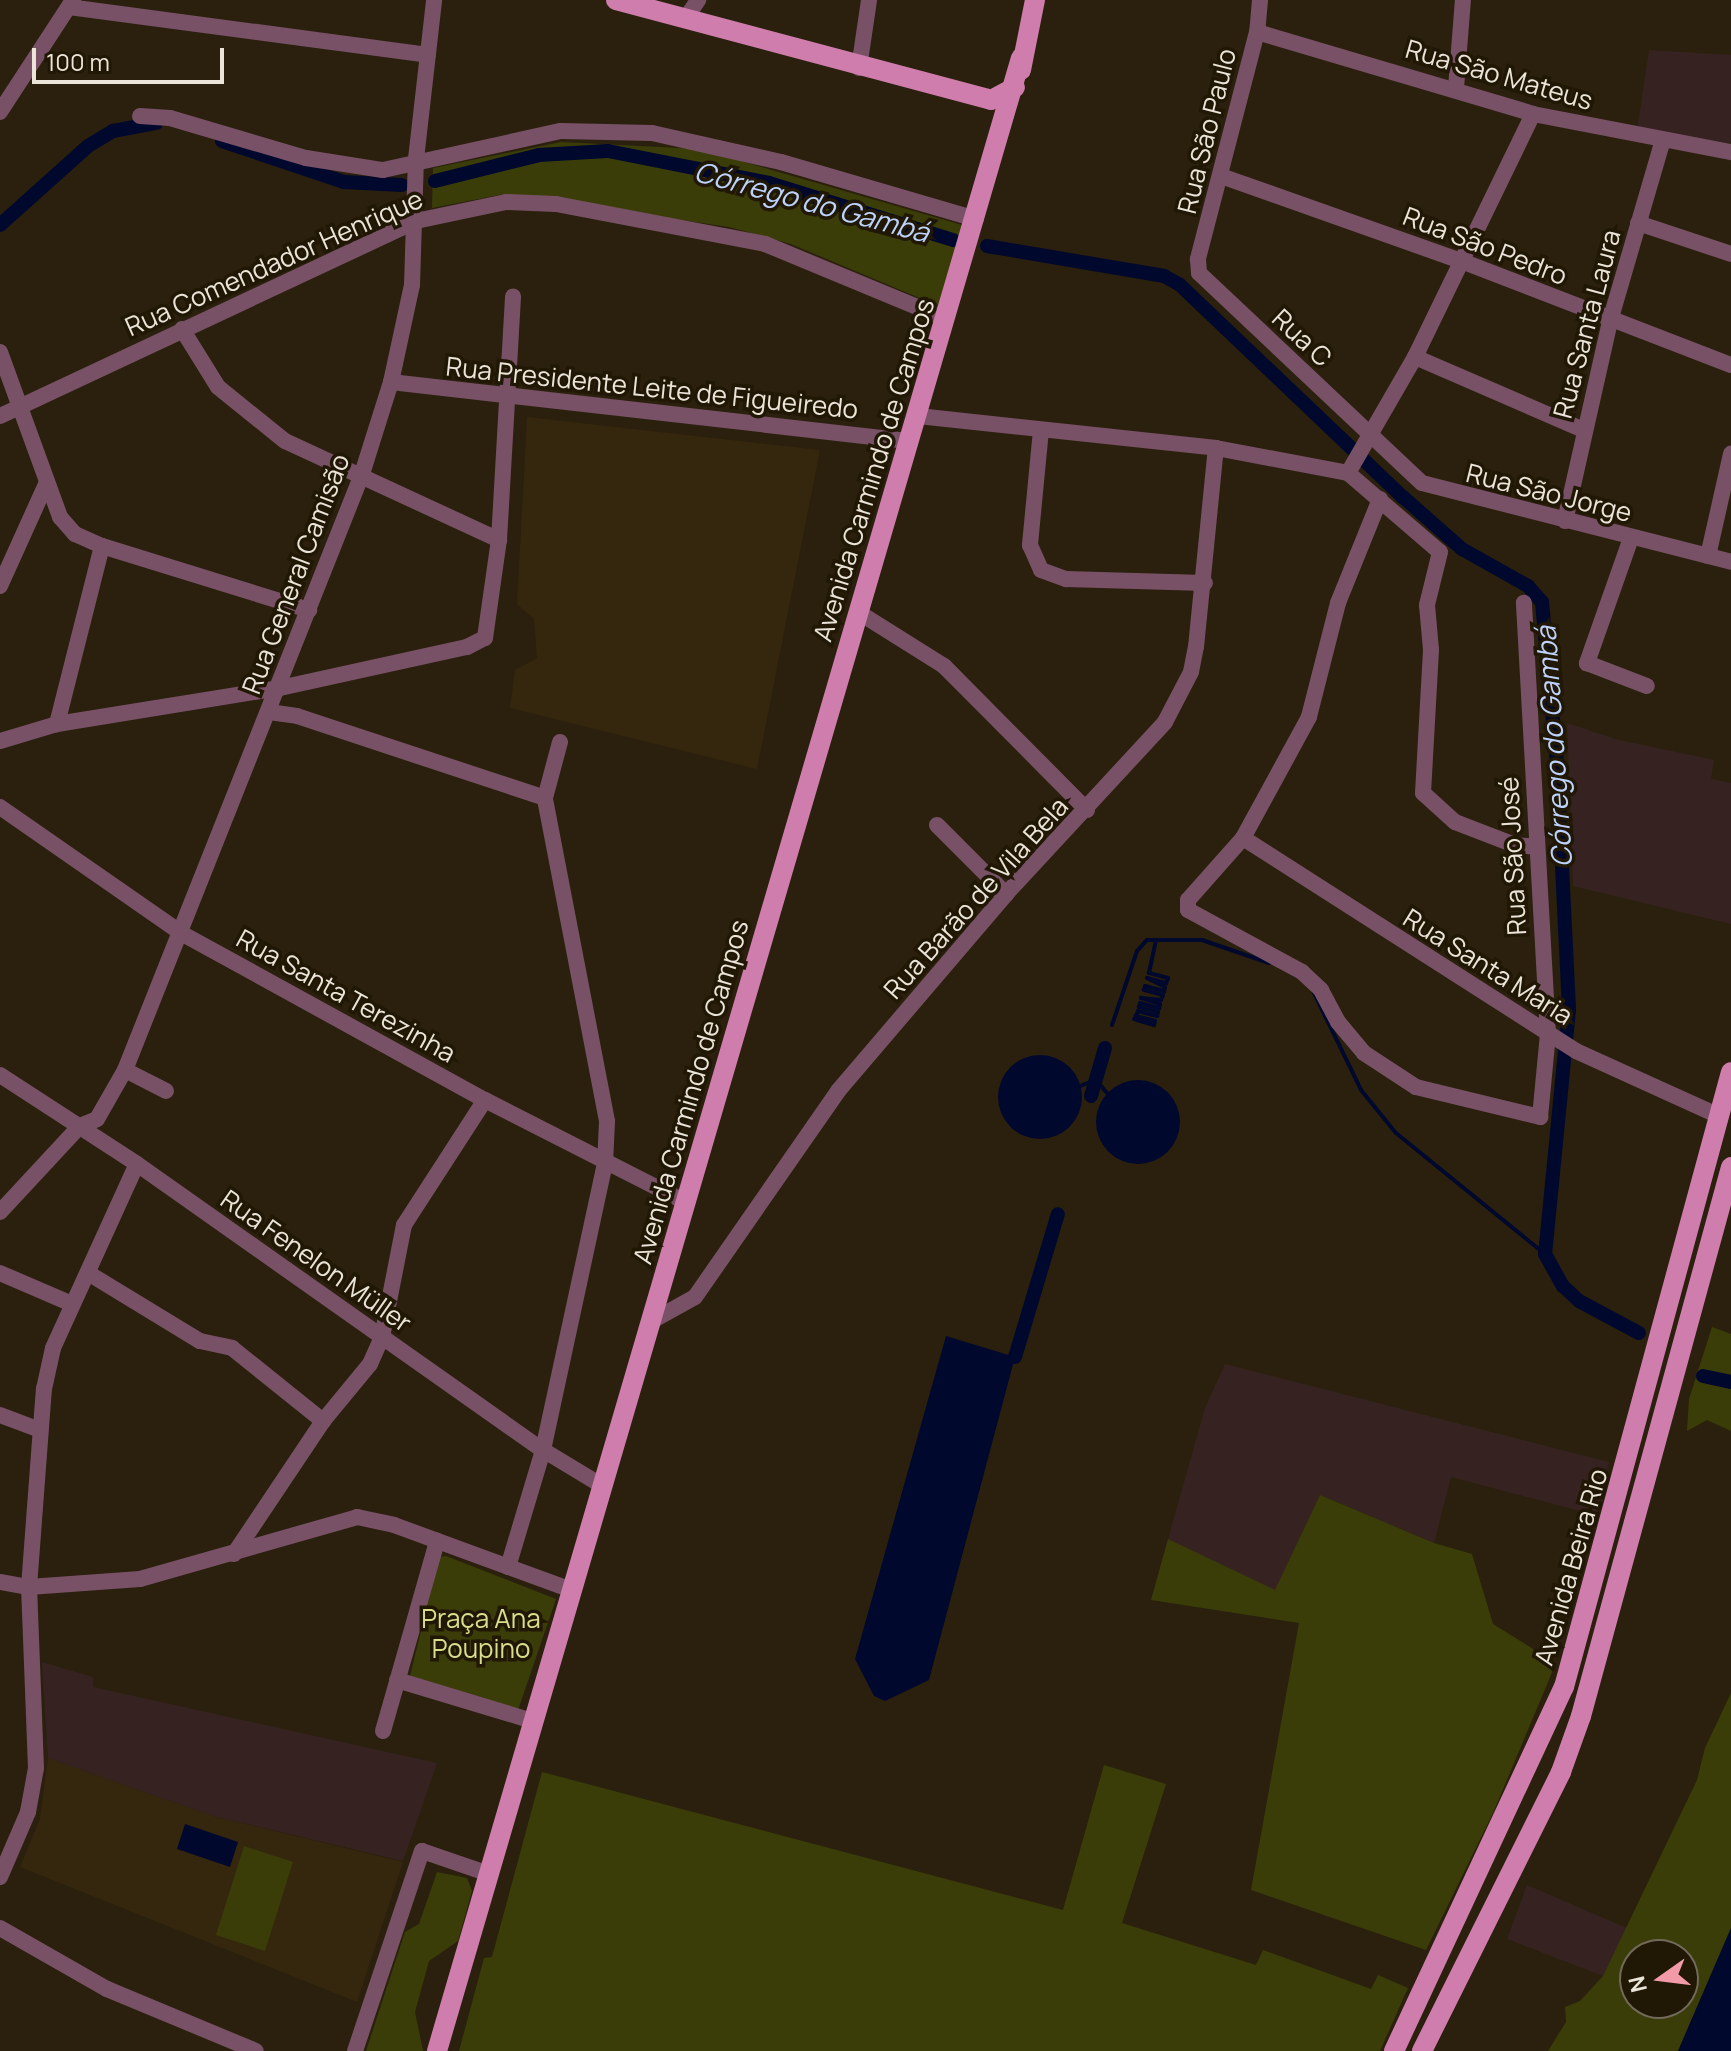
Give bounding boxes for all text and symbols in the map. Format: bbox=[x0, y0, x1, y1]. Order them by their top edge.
scale bar bbox=[36, 32, 228, 82]
street label: Rua São Mateus bbox=[1402, 33, 1596, 117]
text: 100 m bbox=[46, 45, 110, 78]
street label: Rua São Paulo bbox=[1171, 45, 1243, 217]
water label: Córrego do Gambá bbox=[691, 154, 933, 248]
street label: Rua Comendador Henrique bbox=[120, 183, 428, 343]
street label: Rua São Pedro bbox=[1399, 200, 1571, 292]
street label: Rua Santa Laura bbox=[1547, 226, 1627, 422]
street label: Avenida Carmindo de Campos bbox=[807, 295, 941, 645]
street label: Rua C bbox=[1266, 303, 1338, 373]
street label: Rua Presidente Leite de Figueiredo bbox=[444, 351, 860, 425]
street label: Rua General Camisão bbox=[236, 450, 356, 698]
street label: Rua São Jorge bbox=[1463, 457, 1635, 529]
water label: Córrego do Gambá bbox=[1528, 625, 1578, 869]
street label: Rua São José bbox=[1493, 776, 1533, 936]
street label: Rua Barão de Vila Bela bbox=[877, 791, 1075, 1005]
street label: Rua Santa Maria bbox=[1398, 902, 1578, 1032]
street label: Avenida Carmindo de Campos bbox=[627, 916, 755, 1268]
street label: Rua Santa Terezinha bbox=[231, 923, 461, 1069]
street label: Rua Fenelon Müller bbox=[215, 1184, 417, 1338]
street label: Avenida Beira Rio bbox=[1528, 1465, 1614, 1669]
park label: Praça Ana Poupino bbox=[421, 1603, 541, 1664]
north arrow bbox=[1619, 1939, 1699, 2019]
text: N bbox=[1621, 1973, 1654, 1996]

